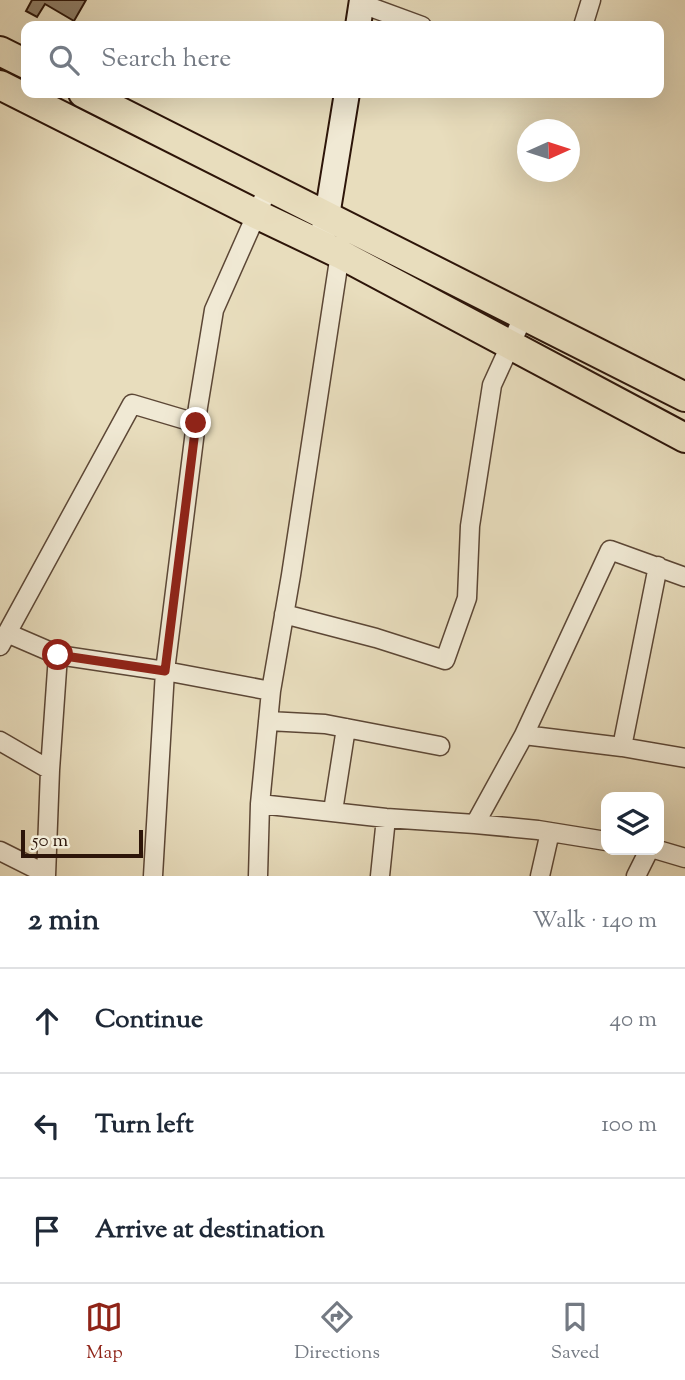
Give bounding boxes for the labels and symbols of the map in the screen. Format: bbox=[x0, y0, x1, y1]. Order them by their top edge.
north arrow bbox=[517, 119, 580, 182]
route end bbox=[180, 407, 211, 438]
route start bbox=[42, 639, 73, 670]
scale bar bbox=[21, 827, 144, 859]

